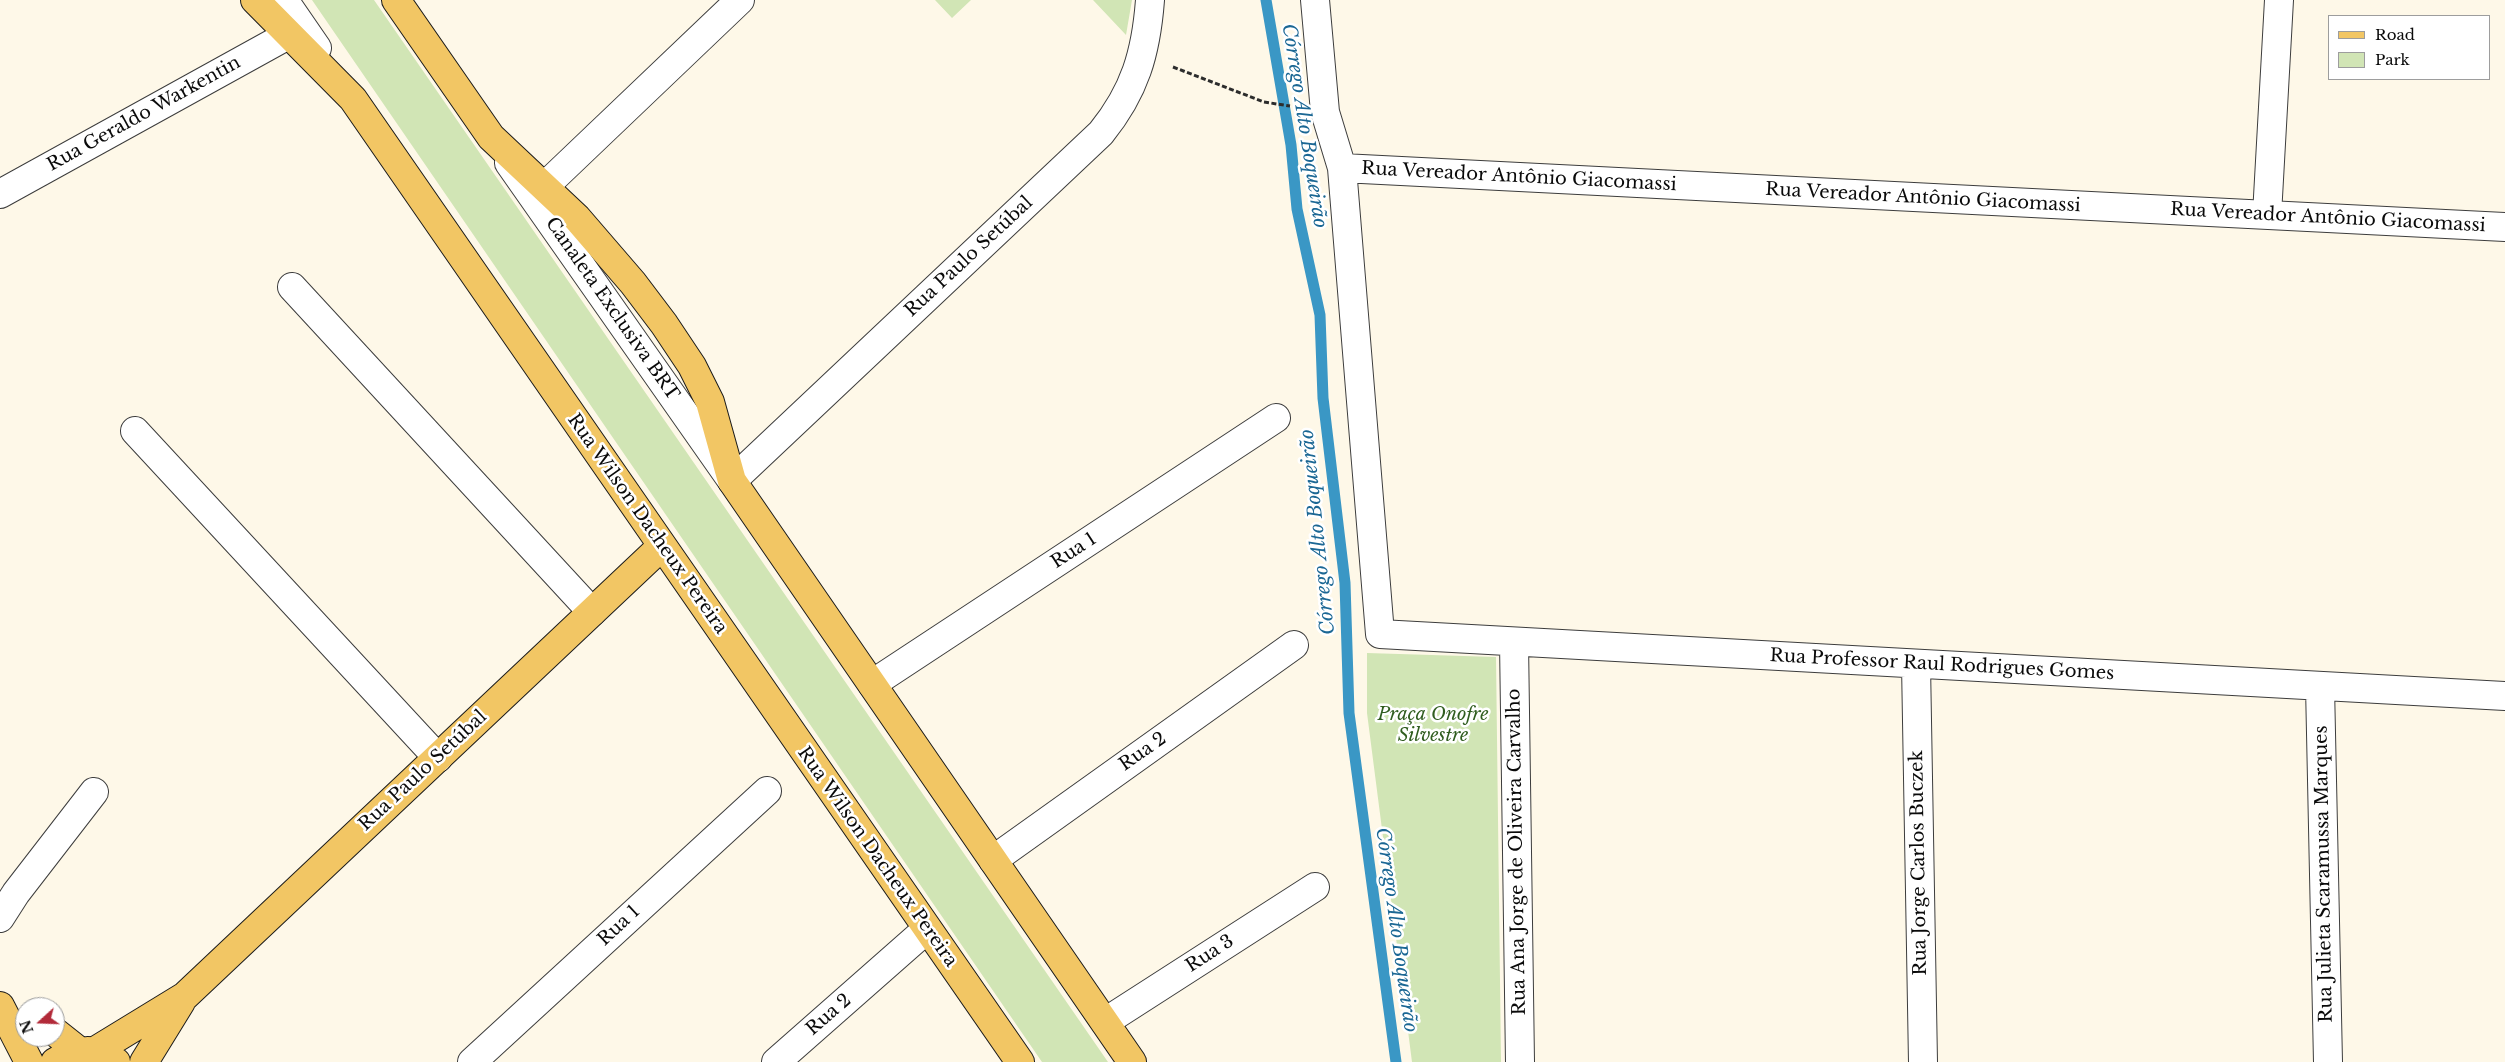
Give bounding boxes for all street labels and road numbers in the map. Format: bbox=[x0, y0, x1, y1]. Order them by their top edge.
street label: Rua Geraldo Warkentin bbox=[44, 52, 244, 176]
street label: Rua Vereador Antônio Giacomassi bbox=[1361, 158, 1677, 196]
street label: Rua Vereador Antônio Giacomassi bbox=[1765, 179, 2081, 217]
street label: Rua Paulo Setúbal bbox=[901, 192, 1037, 322]
street label: Rua Vereador Antônio Giacomassi bbox=[2170, 199, 2486, 237]
street label: Canaleta Exclusiva BRT bbox=[541, 213, 683, 405]
street label: Rua Wilson Dacheux Pereira bbox=[563, 410, 731, 638]
street label: Rua 1 bbox=[1047, 528, 1101, 574]
street label: Rua Professor Raul Rodrigues Gomes bbox=[1769, 645, 2115, 685]
street label: Rua Ana Jorge de Oliveira Carvalho bbox=[1503, 688, 1531, 1016]
street label: Rua Paulo Setúbal bbox=[355, 706, 491, 836]
street label: Rua Julieta Scaramussa Marques bbox=[2311, 725, 2337, 1023]
street label: Rua 2 bbox=[1115, 728, 1171, 776]
street label: Rua Wilson Dacheux Pereira bbox=[793, 743, 961, 971]
street label: Rua Jorge Carlos Buczek bbox=[1906, 750, 1932, 976]
street label: Rua 1 bbox=[594, 901, 644, 951]
street label: Rua 3 bbox=[1182, 931, 1238, 977]
street label: Rua 2 bbox=[802, 990, 856, 1040]

